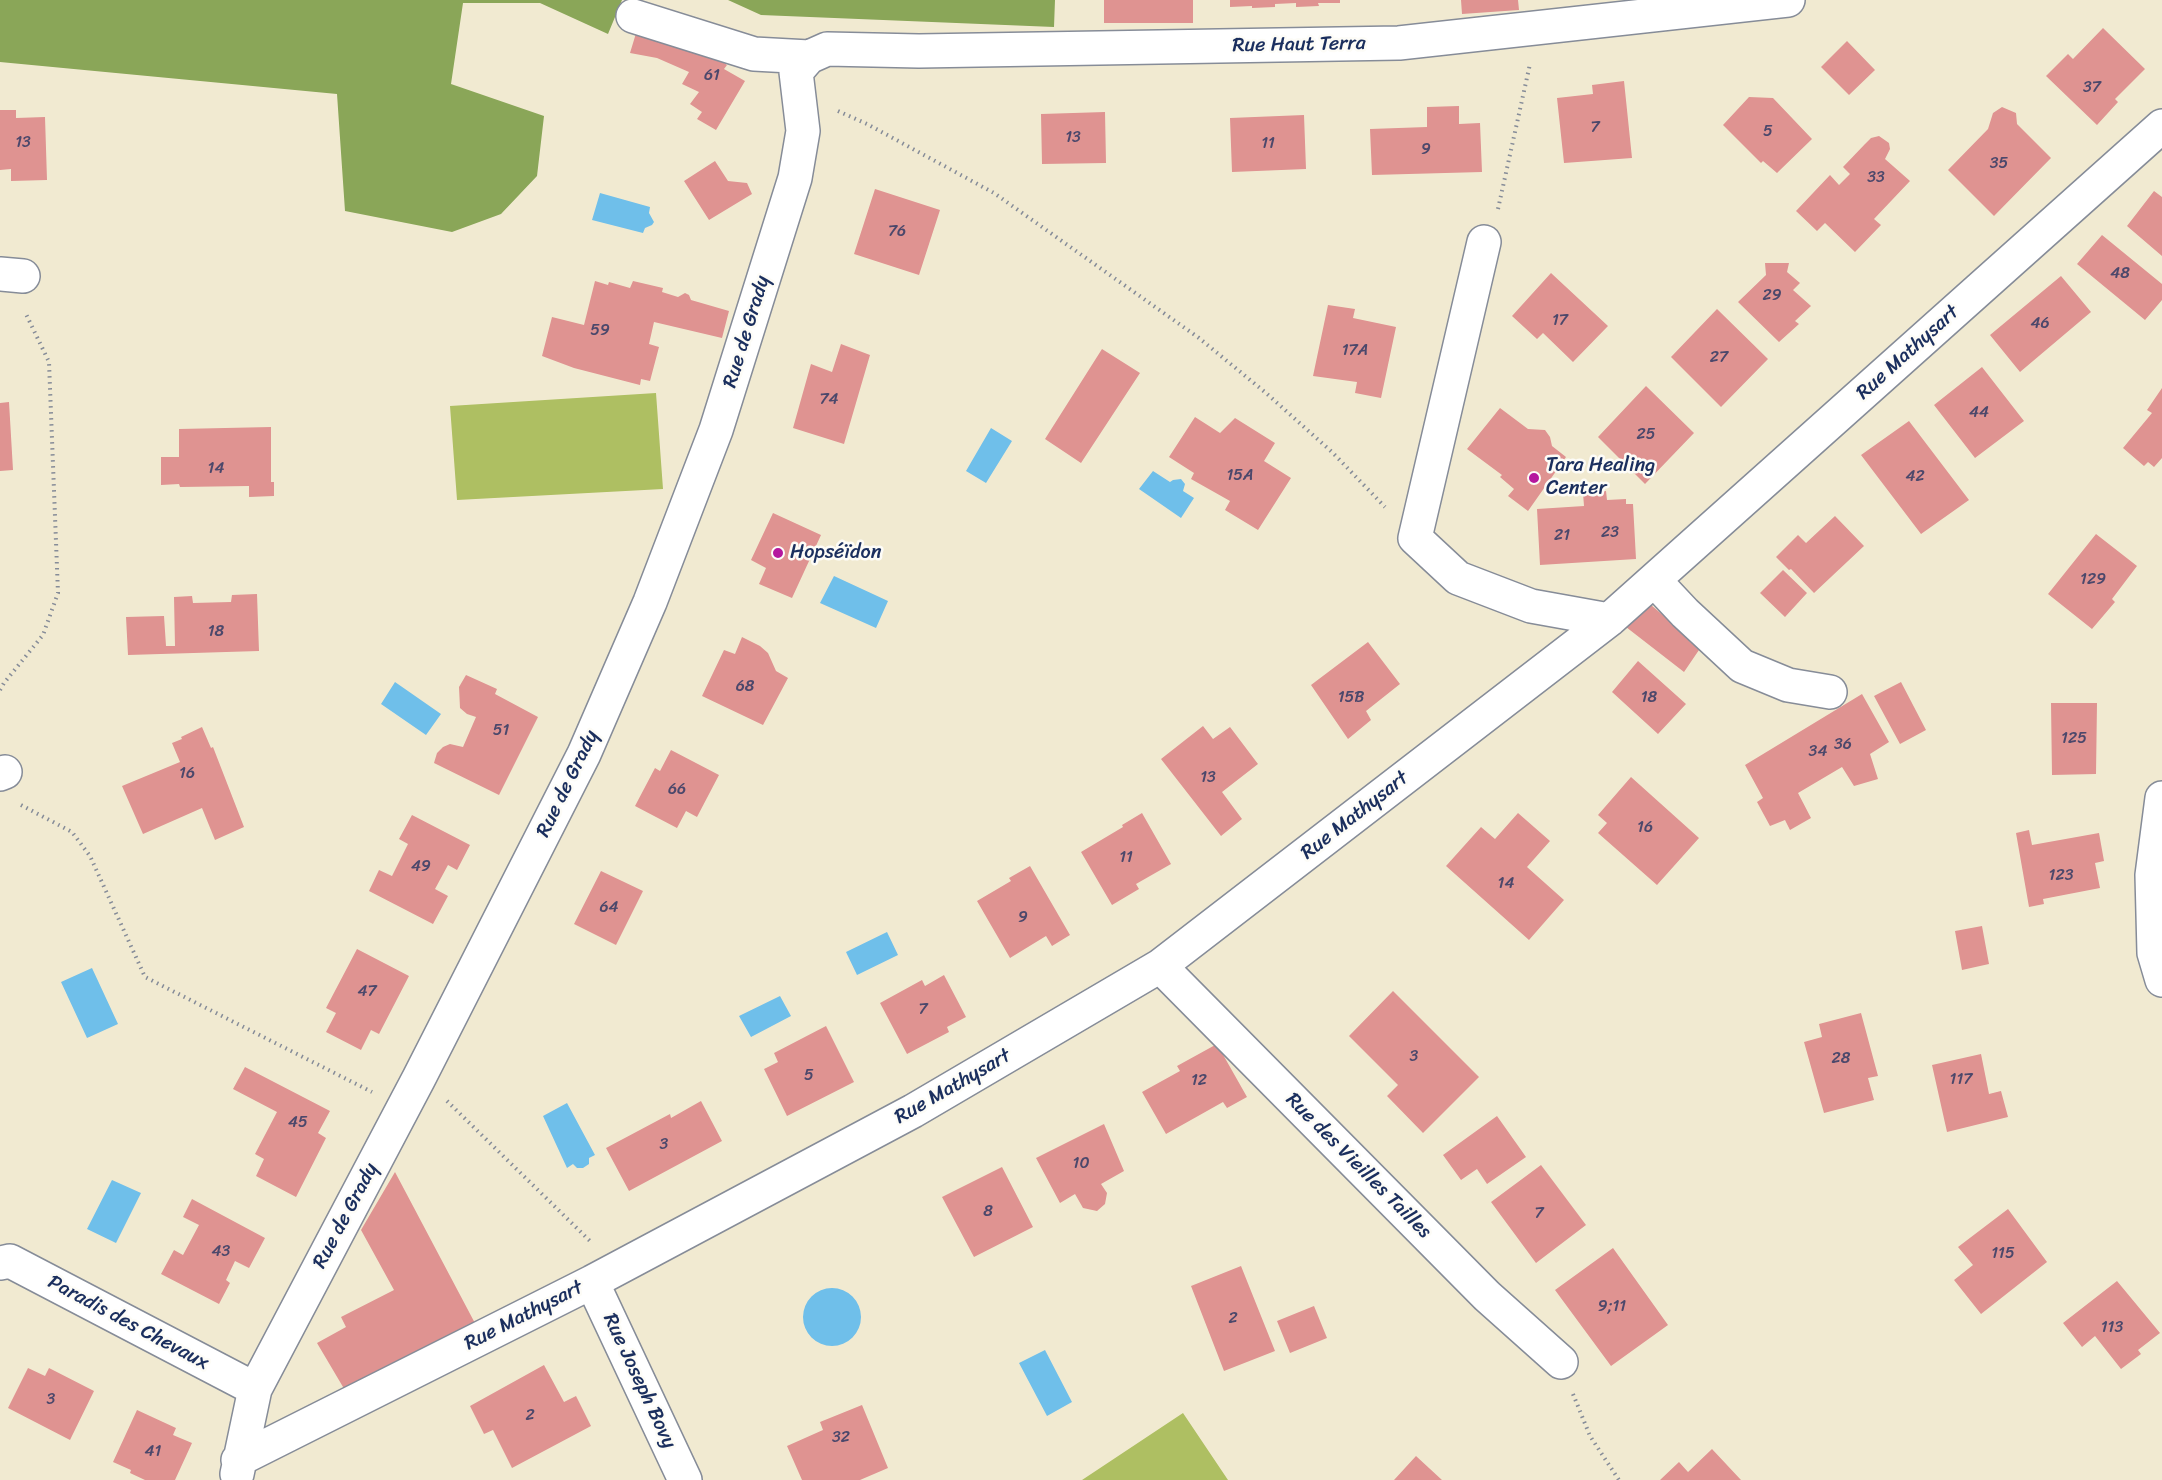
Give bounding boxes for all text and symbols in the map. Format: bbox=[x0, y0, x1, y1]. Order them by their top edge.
street label: Rue Haut Terra bbox=[1232, 32, 1366, 58]
house number: 61 bbox=[704, 66, 720, 86]
house number: 37 bbox=[2083, 78, 2101, 98]
house number: 7 bbox=[1590, 118, 1600, 138]
house number: 5 bbox=[1763, 122, 1773, 142]
house number: 13 bbox=[1065, 128, 1081, 148]
house number: 13 bbox=[15, 133, 31, 153]
house number: 11 bbox=[1261, 134, 1275, 154]
house number: 9 bbox=[1421, 140, 1431, 160]
house number: 35 bbox=[1990, 154, 2008, 174]
house number: 33 bbox=[1867, 168, 1885, 188]
house number: 76 bbox=[888, 222, 906, 242]
house number: 48 bbox=[2110, 264, 2130, 284]
street label: Rue de Grady bbox=[719, 273, 775, 391]
house number: 29 bbox=[1762, 286, 1782, 306]
street label: Rue Mathysart bbox=[1852, 301, 1964, 405]
house number: 17 bbox=[1552, 311, 1568, 331]
house number: 46 bbox=[2030, 314, 2050, 334]
house number: 59 bbox=[590, 321, 610, 341]
house number: 17A bbox=[1342, 341, 1368, 361]
house number: 27 bbox=[1710, 348, 1728, 368]
house number: 74 bbox=[819, 390, 839, 410]
house number: 44 bbox=[1969, 403, 1989, 423]
house number: 25 bbox=[1636, 425, 1656, 445]
place label: Tara Healing Center bbox=[1546, 454, 1655, 501]
house number: 14 bbox=[208, 459, 224, 479]
house number: 15A bbox=[1226, 466, 1254, 486]
house number: 42 bbox=[1905, 467, 1925, 487]
marker: Tara Healing Center bbox=[1527, 471, 1541, 485]
house number: 23 bbox=[1601, 523, 1619, 543]
house number: 21 bbox=[1554, 526, 1570, 546]
place label: Hopséïdon bbox=[790, 541, 881, 565]
marker: Hopséïdon bbox=[771, 546, 785, 560]
house number: 129 bbox=[2080, 570, 2106, 590]
house number: 18 bbox=[208, 622, 224, 642]
house number: 68 bbox=[736, 677, 754, 697]
house number: 15B bbox=[1338, 688, 1364, 708]
house number: 18 bbox=[1641, 688, 1657, 708]
house number: 51 bbox=[493, 721, 509, 741]
street label: Rue de Grady bbox=[532, 727, 604, 841]
house number: 125 bbox=[2061, 729, 2087, 749]
house number: 36 bbox=[1834, 735, 1852, 755]
house number: 34 bbox=[1809, 742, 1827, 762]
house number: 16 bbox=[179, 764, 195, 784]
street label: Rue Mathysart bbox=[1297, 767, 1413, 865]
house number: 13 bbox=[1200, 768, 1216, 788]
house number: 66 bbox=[668, 780, 686, 800]
house number: 16 bbox=[1637, 818, 1653, 838]
house number: 11 bbox=[1119, 848, 1133, 868]
house number: 49 bbox=[411, 857, 431, 877]
house number: 123 bbox=[2049, 866, 2073, 886]
house number: 14 bbox=[1498, 874, 1514, 894]
house number: 64 bbox=[599, 898, 619, 918]
house number: 9 bbox=[1018, 908, 1028, 928]
house number: 47 bbox=[357, 982, 377, 1002]
house number: 7 bbox=[918, 1000, 928, 1020]
street label: Rue Mathysart bbox=[891, 1044, 1015, 1130]
house number: 3 bbox=[1410, 1047, 1418, 1067]
house number: 28 bbox=[1832, 1049, 1850, 1069]
house number: 5 bbox=[804, 1066, 814, 1086]
house number: 117 bbox=[1950, 1070, 1972, 1090]
house number: 12 bbox=[1191, 1071, 1207, 1091]
street label: Rue des Vieilles Tailles bbox=[1280, 1088, 1436, 1244]
house number: 45 bbox=[288, 1113, 308, 1133]
house number: 3 bbox=[660, 1135, 668, 1155]
house number: 10 bbox=[1073, 1154, 1089, 1174]
street label: Rue de Grady bbox=[308, 1159, 384, 1273]
house number: 8 bbox=[983, 1202, 993, 1222]
house number: 7 bbox=[1534, 1204, 1544, 1224]
house number: 43 bbox=[212, 1242, 230, 1262]
house number: 115 bbox=[1991, 1244, 2015, 1264]
street label: Paradis des Chevaux bbox=[44, 1270, 212, 1376]
street label: Rue Mathysart bbox=[461, 1276, 587, 1356]
house number: 9;11 bbox=[1598, 1297, 1626, 1317]
house number: 2 bbox=[1228, 1309, 1238, 1329]
street label: Rue Joseph Bovy bbox=[597, 1310, 681, 1452]
house number: 113 bbox=[2101, 1318, 2123, 1338]
house number: 3 bbox=[47, 1390, 55, 1410]
house number: 2 bbox=[525, 1406, 535, 1426]
house number: 32 bbox=[832, 1428, 850, 1448]
house number: 41 bbox=[145, 1442, 161, 1462]

